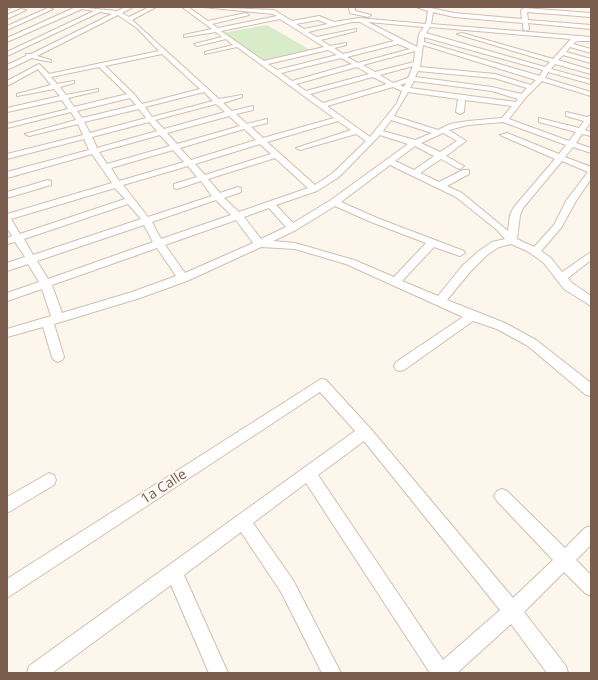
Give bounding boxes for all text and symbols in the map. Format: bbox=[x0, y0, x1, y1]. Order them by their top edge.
street label: 1a Calle bbox=[138, 466, 190, 508]

